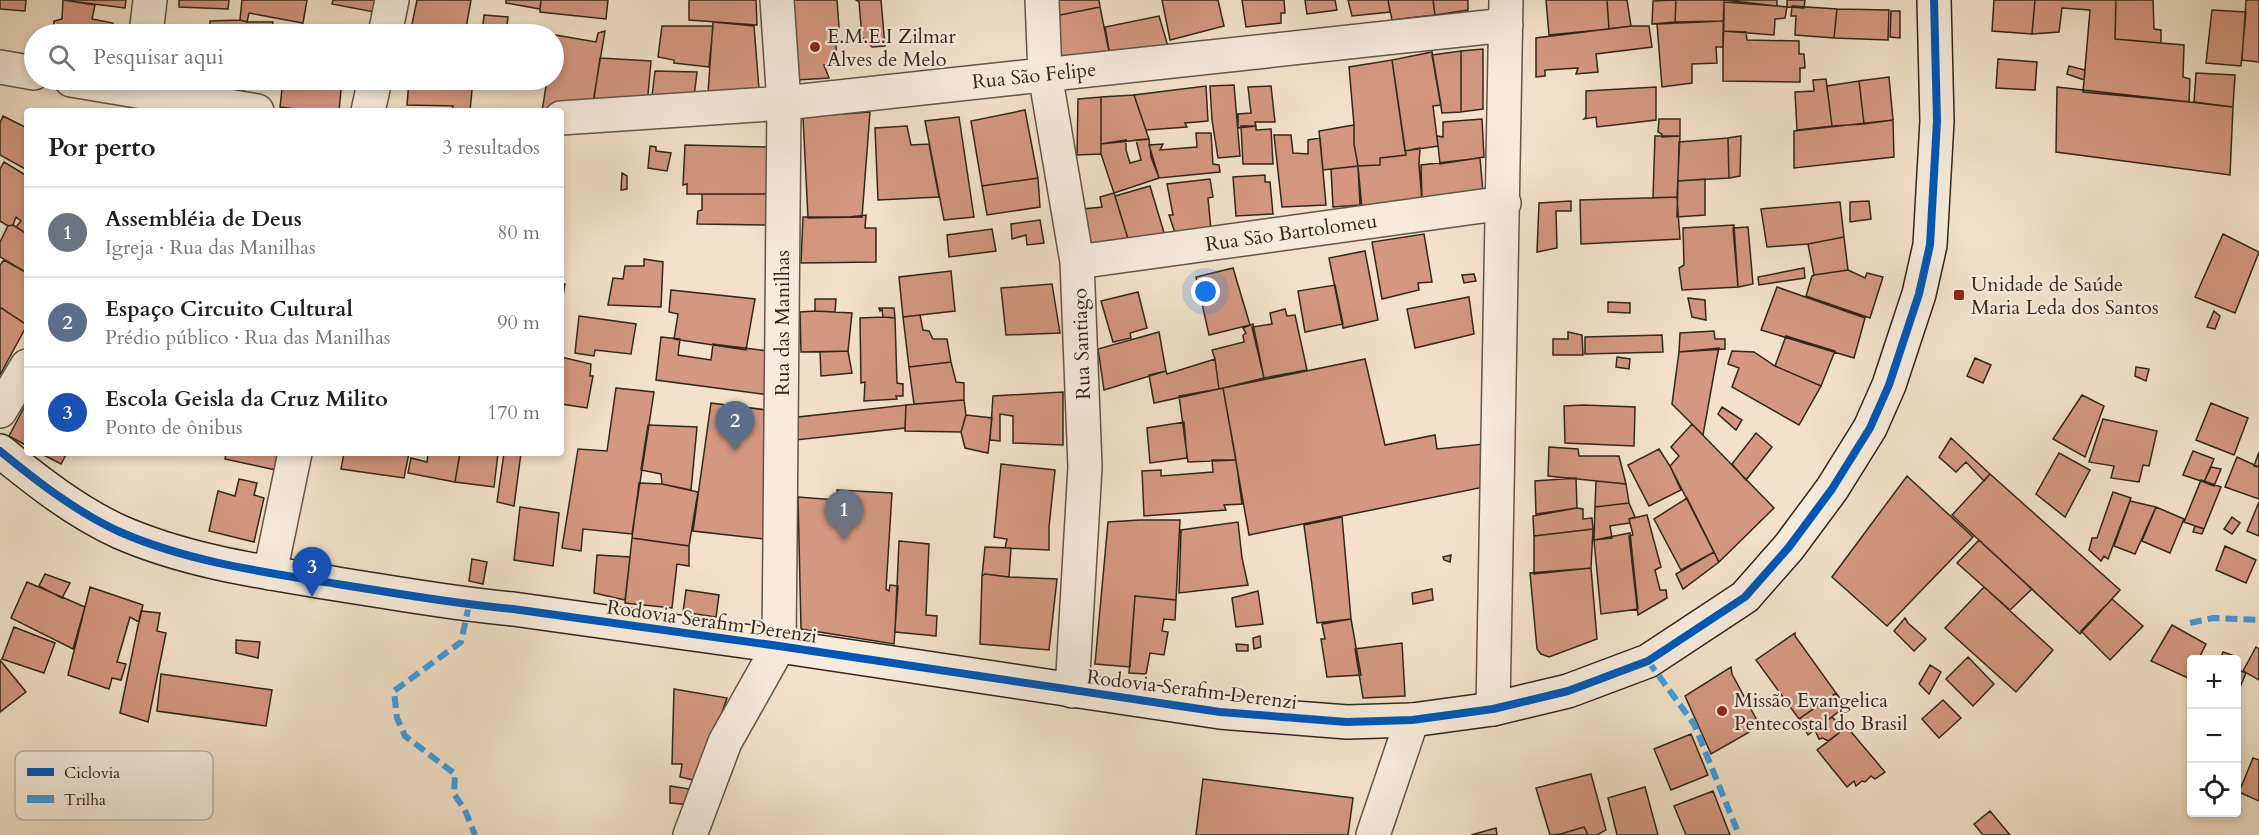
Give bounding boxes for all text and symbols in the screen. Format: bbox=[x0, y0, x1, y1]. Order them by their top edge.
place label: E.M.E.I Zilmar Alves de Melo bbox=[827, 23, 956, 73]
search box bbox=[24, 24, 564, 90]
marker: E.M.E.I Zilmar Alves de Melo bbox=[808, 40, 822, 54]
icon: search bbox=[45, 41, 78, 74]
text: Pesquisar aqui bbox=[93, 42, 224, 72]
street label: Rua São Felipe bbox=[971, 56, 1097, 95]
text: Por perto bbox=[48, 130, 156, 165]
text: 3 resultados bbox=[442, 134, 540, 161]
text: Assembléia de Deus bbox=[105, 204, 302, 234]
street label: Rua São Bartolomeu bbox=[1203, 207, 1379, 258]
text: 1 bbox=[62, 219, 73, 246]
text: 80 m bbox=[497, 219, 540, 246]
text: Igreja · Rua das Manilhas bbox=[105, 234, 316, 261]
street label: Rua das Manilhas bbox=[769, 250, 796, 396]
place label: Unidade de Saúde Maria Leda dos Santos bbox=[1971, 271, 2159, 321]
your location bbox=[1191, 277, 1220, 306]
street label: Rua Santiago bbox=[1066, 288, 1097, 400]
marker: Unidade de Saúde Maria Leda dos Santos bbox=[1952, 288, 1966, 302]
text: Espaço Circuito Cultural bbox=[105, 294, 353, 324]
text: 2 bbox=[62, 309, 73, 336]
text: 90 m bbox=[497, 309, 540, 336]
text: Prédio público · Rua das Manilhas bbox=[105, 324, 391, 351]
text: Escola Geisla da Cruz Milito bbox=[105, 384, 388, 414]
text: 3 bbox=[62, 399, 73, 426]
text: 170 m bbox=[487, 399, 540, 426]
pin: 2 bbox=[716, 402, 754, 451]
text: Ponto de ônibus bbox=[105, 414, 243, 441]
pin: 1 bbox=[824, 490, 864, 540]
pin: 3 bbox=[292, 548, 332, 597]
street label: Rodovia Serafim Derenzi bbox=[605, 593, 819, 650]
map controls bbox=[2187, 655, 2241, 817]
button: + bbox=[2187, 655, 2241, 709]
street label: Rodovia Serafim Derenzi bbox=[1085, 663, 1299, 716]
place label: Missão Evangelica Pentecostal do Brasil bbox=[1734, 687, 1907, 737]
marker: Missão Evangelica Pentecostal do Brasil bbox=[1715, 704, 1729, 718]
button: − bbox=[2187, 709, 2241, 763]
legend bbox=[15, 751, 213, 820]
text: Ciclovia bbox=[64, 762, 120, 784]
button: locate bbox=[2187, 763, 2241, 817]
text: Trilha bbox=[64, 789, 106, 811]

